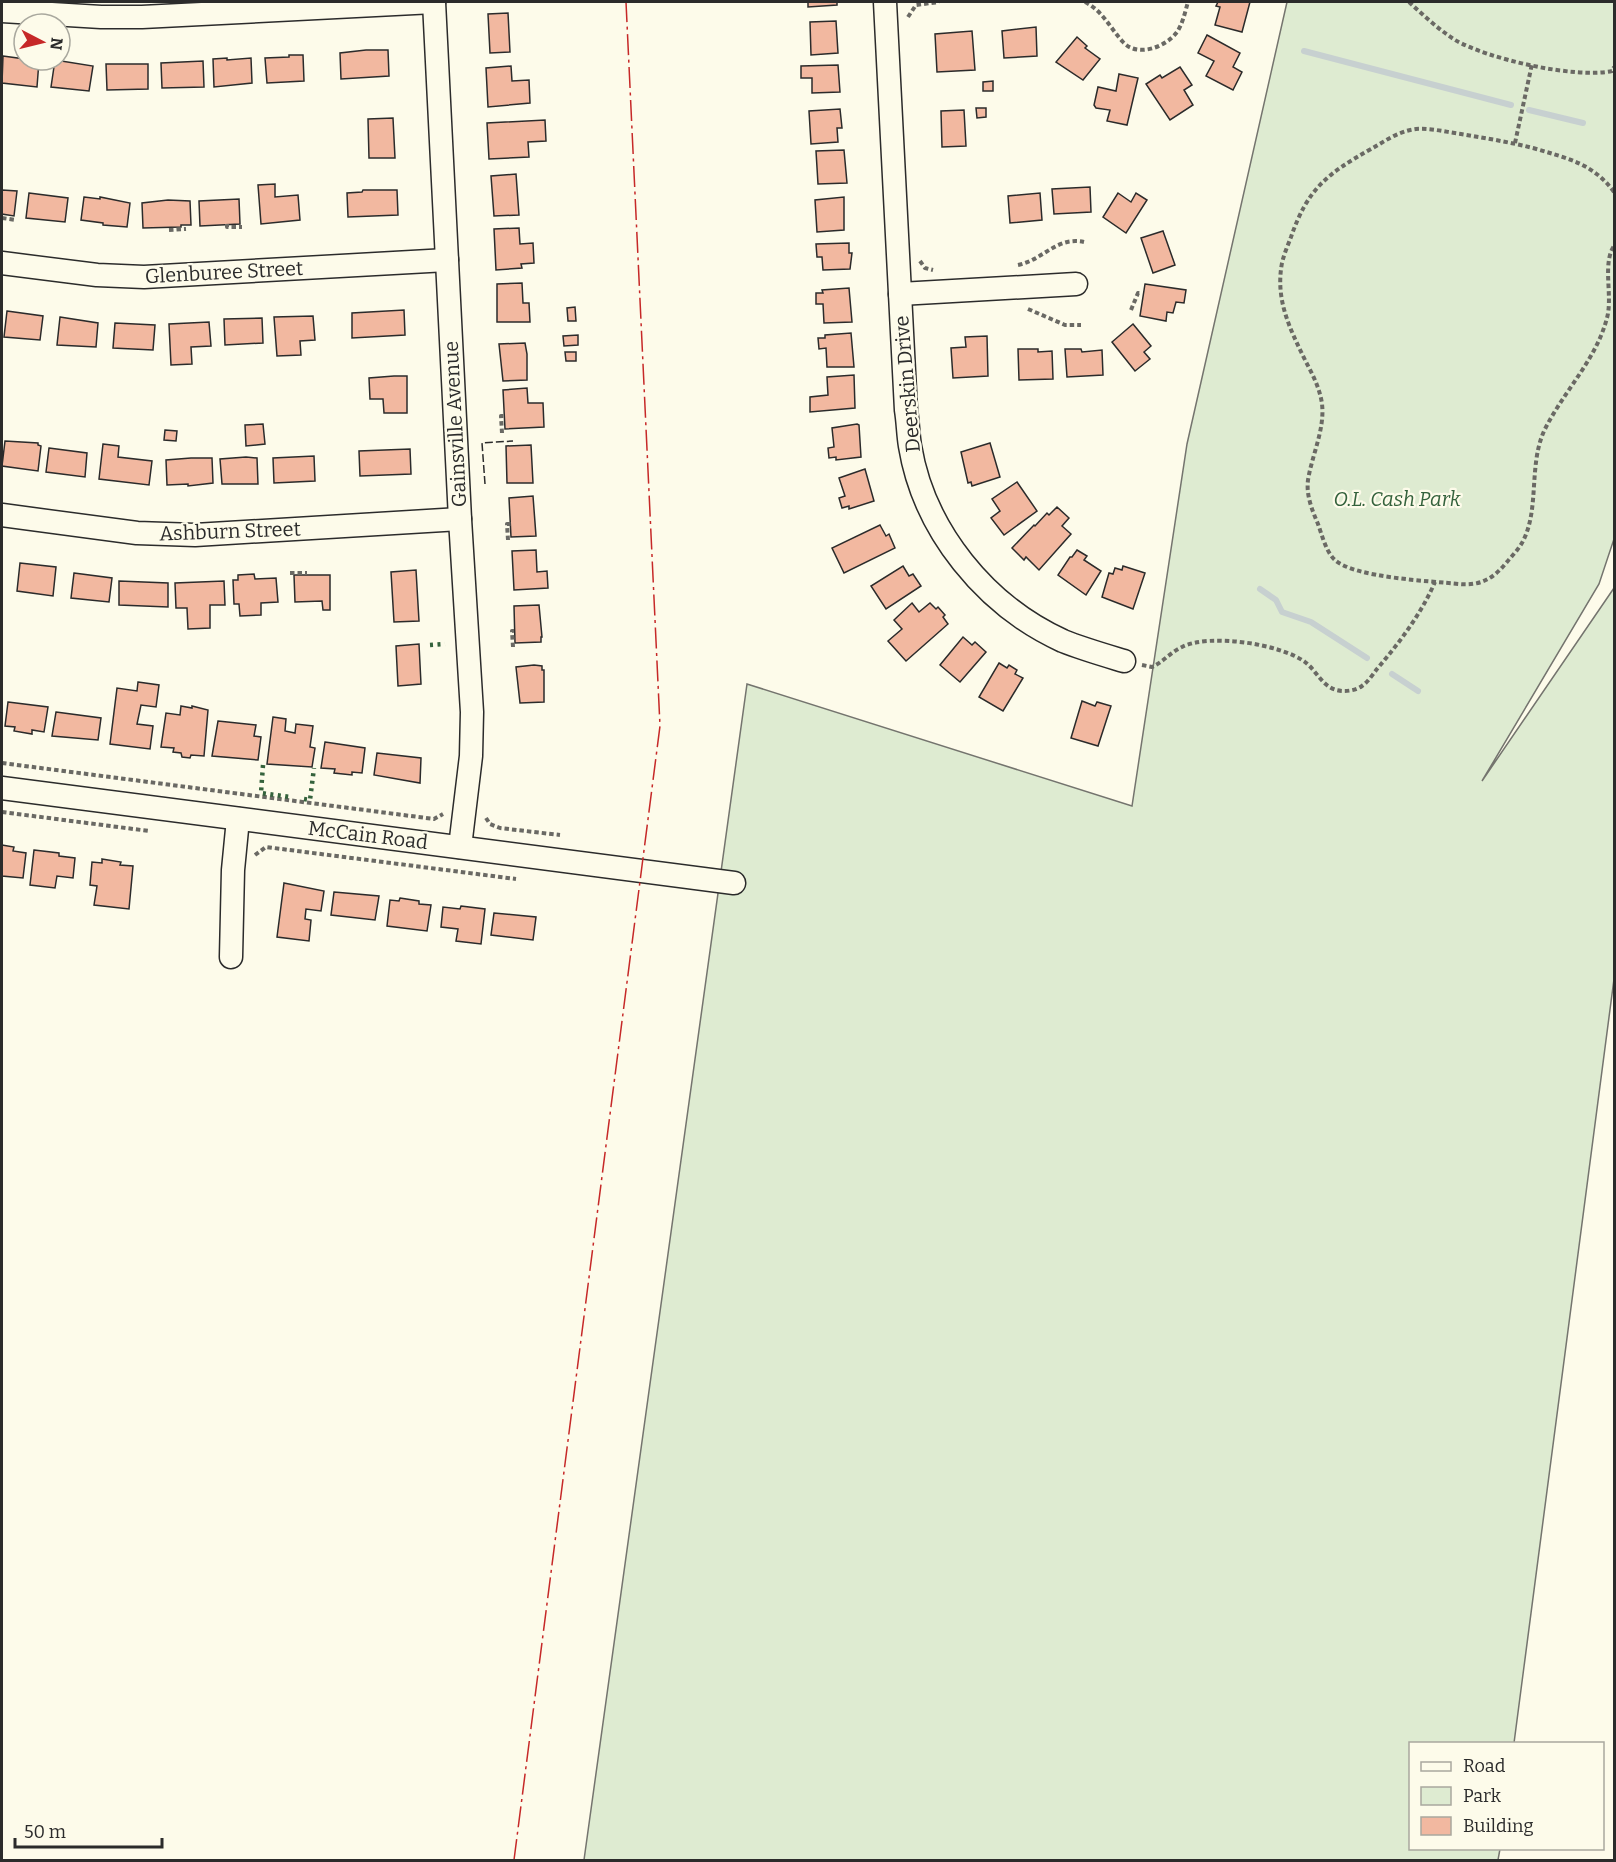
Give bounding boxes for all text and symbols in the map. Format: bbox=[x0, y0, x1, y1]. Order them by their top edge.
north arrow bbox=[12, 12, 72, 72]
text: N bbox=[46, 36, 67, 51]
street label: Glenburee Street bbox=[144, 256, 304, 288]
street label: Deerskin Drive bbox=[889, 315, 925, 453]
street label: Gainsville Avenue bbox=[439, 340, 471, 508]
park label: O.L. Cash Park bbox=[1333, 487, 1461, 511]
street label: Ashburn Street bbox=[159, 517, 301, 545]
street label: McCain Road bbox=[307, 816, 430, 854]
legend bbox=[1409, 1742, 1604, 1850]
text: Road bbox=[1463, 1755, 1506, 1777]
text: Park bbox=[1463, 1785, 1502, 1807]
scale bar bbox=[15, 1811, 162, 1849]
text: Building bbox=[1463, 1815, 1534, 1837]
text: 50 m bbox=[24, 1821, 66, 1843]

